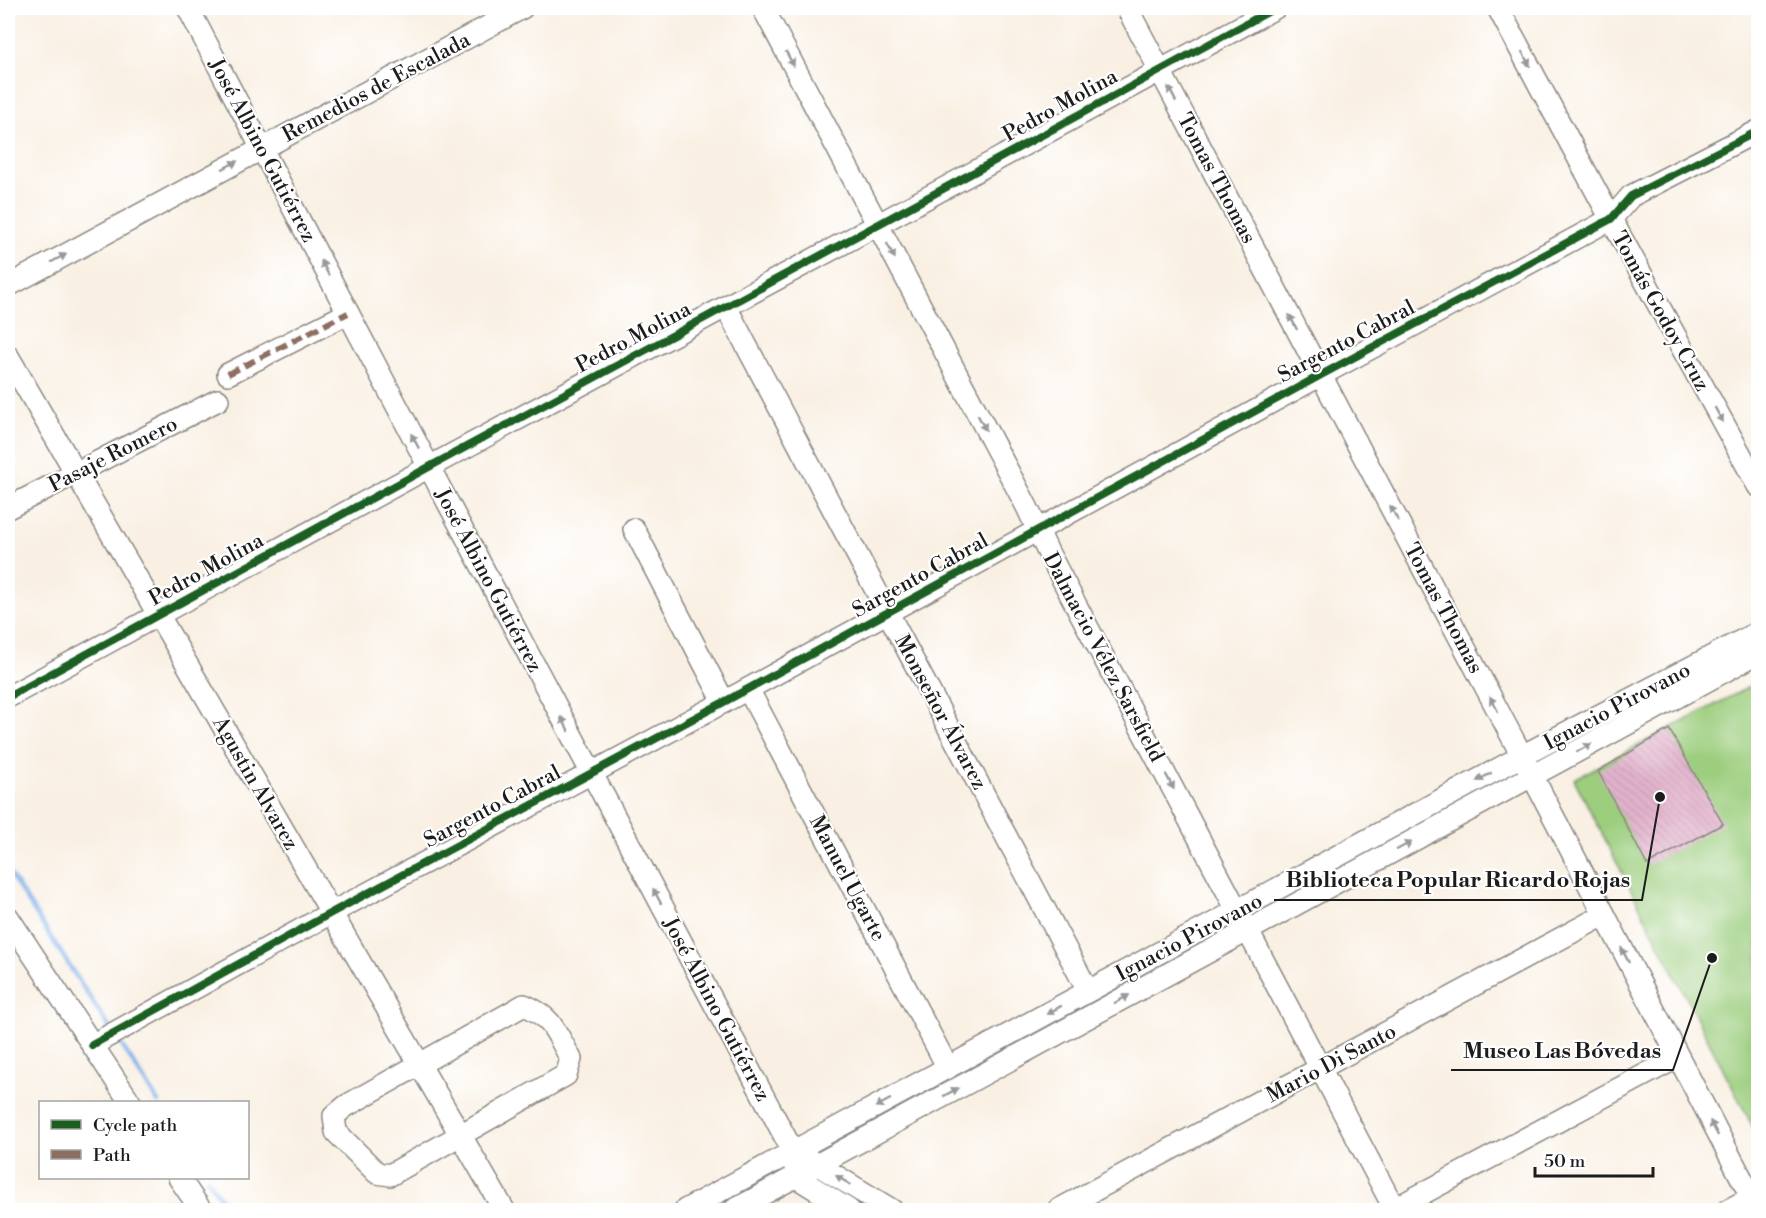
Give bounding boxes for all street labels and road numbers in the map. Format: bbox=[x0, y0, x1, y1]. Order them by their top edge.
street label: Remedios de Escalada bbox=[278, 27, 475, 148]
street label: José Albino Gutiérrez bbox=[202, 53, 322, 247]
street label: Pedro Molina bbox=[999, 64, 1123, 148]
street label: Tomas Thomas bbox=[1171, 109, 1261, 248]
street label: Tomás Godoy Cruz bbox=[1605, 227, 1715, 396]
street label: Sargento Cabral bbox=[1273, 295, 1419, 389]
street label: Pedro Molina bbox=[571, 296, 696, 379]
street label: Pasaje Romero bbox=[45, 411, 182, 499]
street label: José Albino Gutiérrez bbox=[428, 483, 548, 677]
street label: Pedro Molina bbox=[145, 528, 269, 612]
street label: Sargento Cabral bbox=[848, 528, 993, 624]
street label: Tomas Thomas bbox=[1398, 539, 1488, 678]
street label: Dalmacio Vélez Sarsfield bbox=[1037, 548, 1169, 767]
street label: Monseñor Álvarez bbox=[888, 630, 994, 794]
street label: Ignacio Pirovano bbox=[1540, 657, 1695, 756]
street label: Agustin Alvarez bbox=[206, 711, 304, 855]
street label: Sargento Cabral bbox=[419, 760, 565, 854]
street label: Manuel Ugarte bbox=[803, 811, 891, 946]
street label: Ignacio Pirovano bbox=[1112, 888, 1267, 987]
street label: José Albino Gutiérrez bbox=[656, 912, 776, 1106]
street label: Mario Di Santo bbox=[1262, 1019, 1401, 1109]

